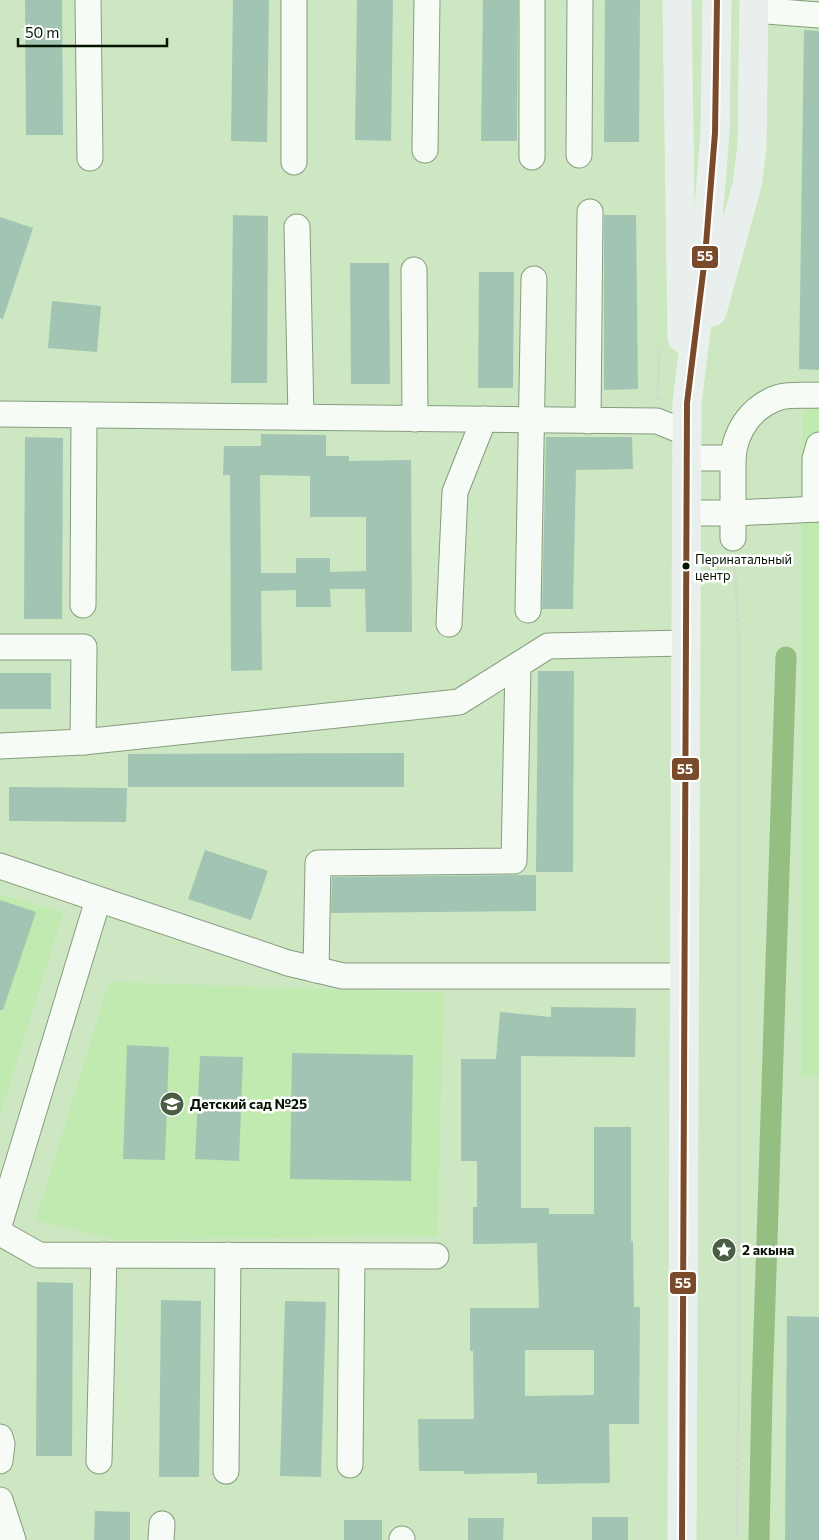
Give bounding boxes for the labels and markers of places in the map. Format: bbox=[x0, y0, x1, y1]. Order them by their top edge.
place label: Перинатальный центр bbox=[695, 551, 792, 583]
marker: Перинатальный центр bbox=[681, 561, 691, 571]
school or university icon: Детский сад №25 bbox=[159, 1091, 185, 1117]
place label: Детский сад №25 bbox=[190, 1095, 307, 1112]
place icon: 2 акына bbox=[711, 1237, 737, 1263]
place label: 2 акына bbox=[742, 1241, 794, 1258]

